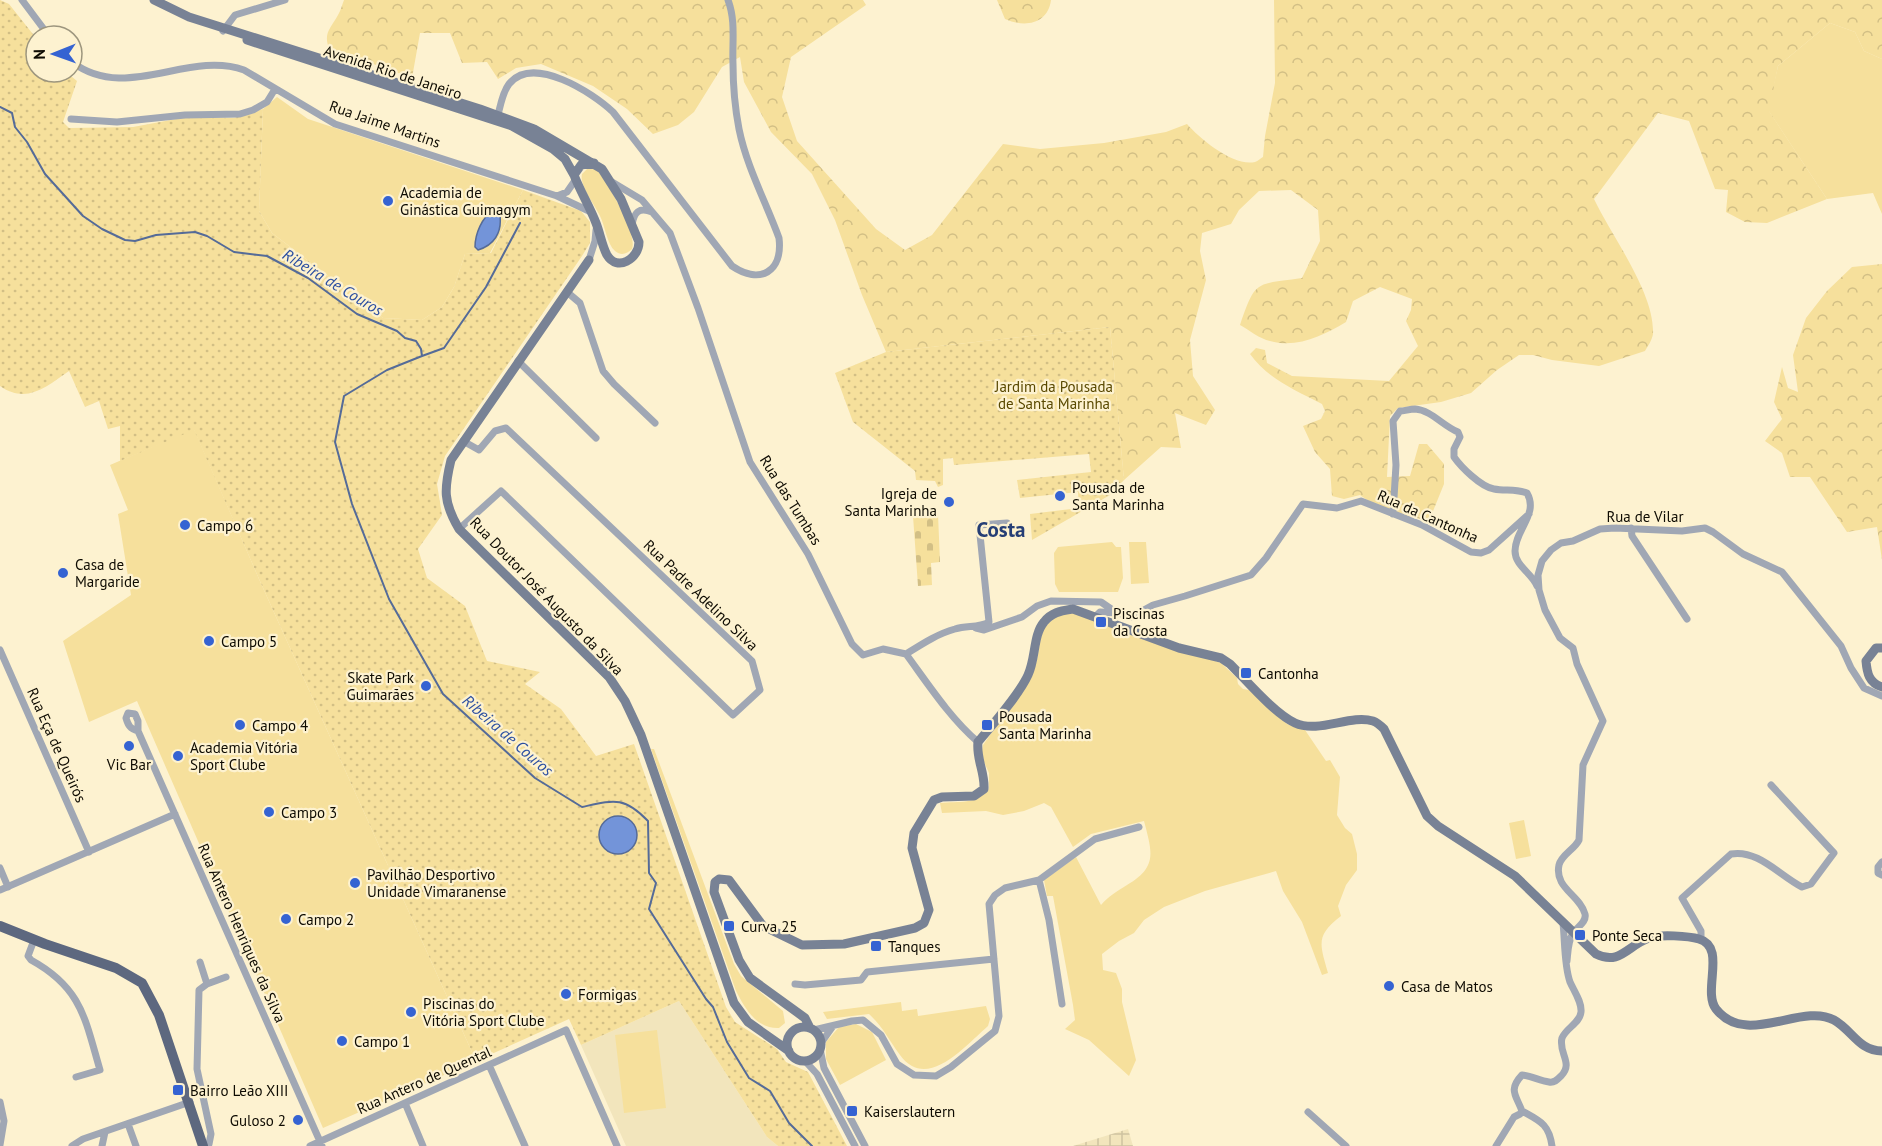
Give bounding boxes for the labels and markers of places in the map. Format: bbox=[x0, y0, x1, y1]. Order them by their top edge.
place label: Academia de Ginástica Guimagym bbox=[400, 183, 531, 219]
marker: Academia de Ginástica Guimagym bbox=[381, 194, 395, 208]
place label: Pousada de Santa Marinha bbox=[1072, 478, 1164, 514]
place label: Igreja de Santa Marinha bbox=[845, 484, 937, 520]
marker: Pousada de Santa Marinha bbox=[1053, 489, 1067, 503]
marker: Igreja de Santa Marinha bbox=[942, 495, 956, 509]
place label: Campo 6 bbox=[197, 516, 253, 535]
marker: Campo 6 bbox=[178, 518, 192, 532]
place label: Casa de Margaride bbox=[75, 555, 140, 591]
marker: Casa de Margaride bbox=[56, 566, 70, 580]
place label: Piscinas da Costa bbox=[1113, 604, 1167, 640]
marker: Piscinas da Costa bbox=[1094, 615, 1108, 629]
place label: Campo 5 bbox=[221, 632, 277, 651]
marker: Campo 5 bbox=[202, 634, 216, 648]
place label: Cantonha bbox=[1258, 664, 1319, 683]
marker: Cantonha bbox=[1239, 666, 1253, 680]
place label: Skate Park Guimarães bbox=[347, 668, 415, 704]
marker: Skate Park Guimarães bbox=[419, 679, 433, 693]
place label: Pousada Santa Marinha bbox=[999, 707, 1091, 743]
place label: Campo 4 bbox=[252, 716, 308, 735]
marker: Campo 4 bbox=[233, 718, 247, 732]
marker: Pousada Santa Marinha bbox=[980, 718, 994, 732]
place label: Academia Vitória Sport Clube bbox=[190, 738, 298, 774]
marker: Vic Bar bbox=[122, 739, 136, 753]
marker: Academia Vitória Sport Clube bbox=[171, 749, 185, 763]
place label: Vic Bar bbox=[106, 755, 151, 774]
place label: Campo 3 bbox=[281, 803, 337, 822]
marker: Campo 3 bbox=[262, 805, 276, 819]
place label: Pavilhão Desportivo Unidade Vimaranense bbox=[367, 865, 506, 901]
marker: Pavilhão Desportivo Unidade Vimaranense bbox=[348, 876, 362, 890]
place label: Campo 2 bbox=[298, 910, 354, 929]
marker: Campo 2 bbox=[279, 912, 293, 926]
place label: Curva 25 bbox=[741, 917, 798, 936]
marker: Curva 25 bbox=[722, 919, 736, 933]
place label: Ponte Seca bbox=[1592, 926, 1662, 945]
marker: Ponte Seca bbox=[1573, 928, 1587, 942]
place label: Tanques bbox=[888, 937, 940, 956]
marker: Tanques bbox=[869, 939, 883, 953]
place label: Casa de Matos bbox=[1401, 977, 1493, 996]
marker: Casa de Matos bbox=[1382, 979, 1396, 993]
place label: Formigas bbox=[578, 985, 637, 1004]
marker: Formigas bbox=[559, 987, 573, 1001]
place label: Piscinas do Vitória Sport Clube bbox=[422, 994, 545, 1030]
marker: Piscinas do Vitória Sport Clube bbox=[404, 1005, 418, 1019]
place label: Campo 1 bbox=[354, 1032, 410, 1051]
marker: Campo 1 bbox=[335, 1034, 349, 1048]
place label: Bairro Leão XIII bbox=[190, 1081, 288, 1100]
marker: Bairro Leão XIII bbox=[171, 1083, 185, 1097]
place label: Kaiserslautern bbox=[864, 1102, 955, 1121]
marker: Kaiserslautern bbox=[845, 1104, 859, 1118]
place label: Guloso 2 bbox=[230, 1111, 286, 1130]
marker: Guloso 2 bbox=[291, 1113, 305, 1127]

